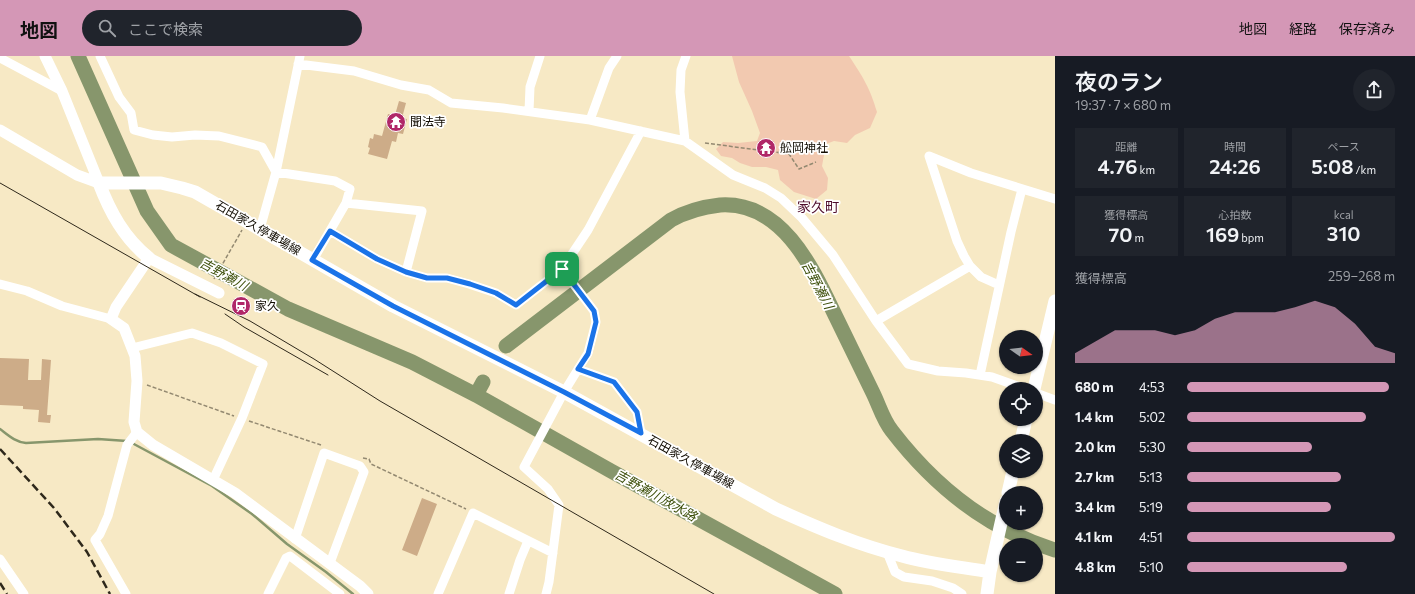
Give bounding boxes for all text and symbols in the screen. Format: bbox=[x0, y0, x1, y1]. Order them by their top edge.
search box bbox=[82, 10, 362, 46]
icon: search bbox=[96, 17, 118, 39]
text: 地図 bbox=[20, 18, 58, 41]
text: ここで検索 bbox=[128, 20, 203, 38]
text: 地図 bbox=[1239, 20, 1267, 37]
text: 経路 bbox=[1289, 20, 1317, 37]
text: 保存済み bbox=[1339, 20, 1395, 37]
text: 夜のラン bbox=[1075, 68, 1163, 95]
button: share bbox=[1353, 69, 1395, 111]
text: 19:37 · 7 × 680 m bbox=[1075, 97, 1171, 113]
temple icon: 聞法寺 bbox=[385, 111, 407, 133]
place label: 聞法寺 bbox=[410, 114, 446, 128]
temple icon: 舩岡神社 bbox=[755, 137, 777, 159]
place label: 舩岡神社 bbox=[780, 140, 828, 154]
text: 距離 bbox=[1115, 140, 1137, 153]
text: 時間 bbox=[1224, 140, 1246, 153]
text: ペース bbox=[1327, 140, 1360, 153]
text: 4.76 bbox=[1097, 154, 1137, 178]
text: 24:26 bbox=[1209, 154, 1261, 178]
text: 5:08 bbox=[1311, 154, 1353, 178]
text: km bbox=[1137, 163, 1155, 176]
text: /km bbox=[1353, 163, 1376, 176]
street label: 石田家久停車場線 bbox=[213, 197, 304, 257]
district label: 家久町 bbox=[797, 198, 839, 215]
text: 獲得標高 bbox=[1104, 208, 1148, 221]
text: 心拍数 bbox=[1218, 208, 1251, 221]
text: kcal bbox=[1334, 208, 1354, 221]
text: 310 bbox=[1327, 221, 1360, 245]
text: 70 bbox=[1108, 222, 1132, 246]
text: 169 bbox=[1206, 222, 1239, 246]
text: m bbox=[1132, 231, 1144, 244]
text: bpm bbox=[1239, 231, 1264, 244]
pin bbox=[545, 252, 579, 286]
water label: 吉野瀬川 bbox=[197, 254, 252, 295]
icon: arrive bbox=[551, 258, 573, 280]
water label: 吉野瀬川 bbox=[799, 258, 838, 313]
text: 259–268 m bbox=[1328, 268, 1395, 284]
text: 獲得標高 bbox=[1075, 270, 1127, 286]
station icon: 家久 bbox=[230, 295, 252, 317]
place label: 家久 bbox=[255, 298, 279, 312]
north arrow bbox=[999, 330, 1043, 374]
map controls bbox=[999, 330, 1043, 582]
text: 680 m bbox=[1075, 379, 1114, 395]
text: 4:53 bbox=[1139, 379, 1165, 395]
button: locate bbox=[999, 382, 1043, 426]
text: 1.4 km bbox=[1075, 409, 1114, 425]
text: 5:02 bbox=[1139, 409, 1165, 425]
street label: 石田家久停車場線 bbox=[646, 432, 737, 491]
button: layers bbox=[999, 434, 1043, 478]
text: 2.0 km bbox=[1075, 439, 1116, 455]
text: 5:30 bbox=[1139, 439, 1165, 455]
water label: 吉野瀬川放水路 bbox=[612, 466, 701, 525]
text: 2.7 km bbox=[1075, 469, 1114, 485]
text: 5:13 bbox=[1139, 469, 1163, 485]
button: + bbox=[999, 486, 1043, 530]
text: 3.4 km bbox=[1075, 499, 1115, 515]
text: 5:19 bbox=[1139, 499, 1163, 515]
text: 4.1 km bbox=[1075, 529, 1113, 545]
text: 4:51 bbox=[1139, 529, 1163, 545]
button: − bbox=[999, 538, 1043, 582]
text: 4.8 km bbox=[1075, 559, 1116, 575]
text: 5:10 bbox=[1139, 559, 1164, 575]

